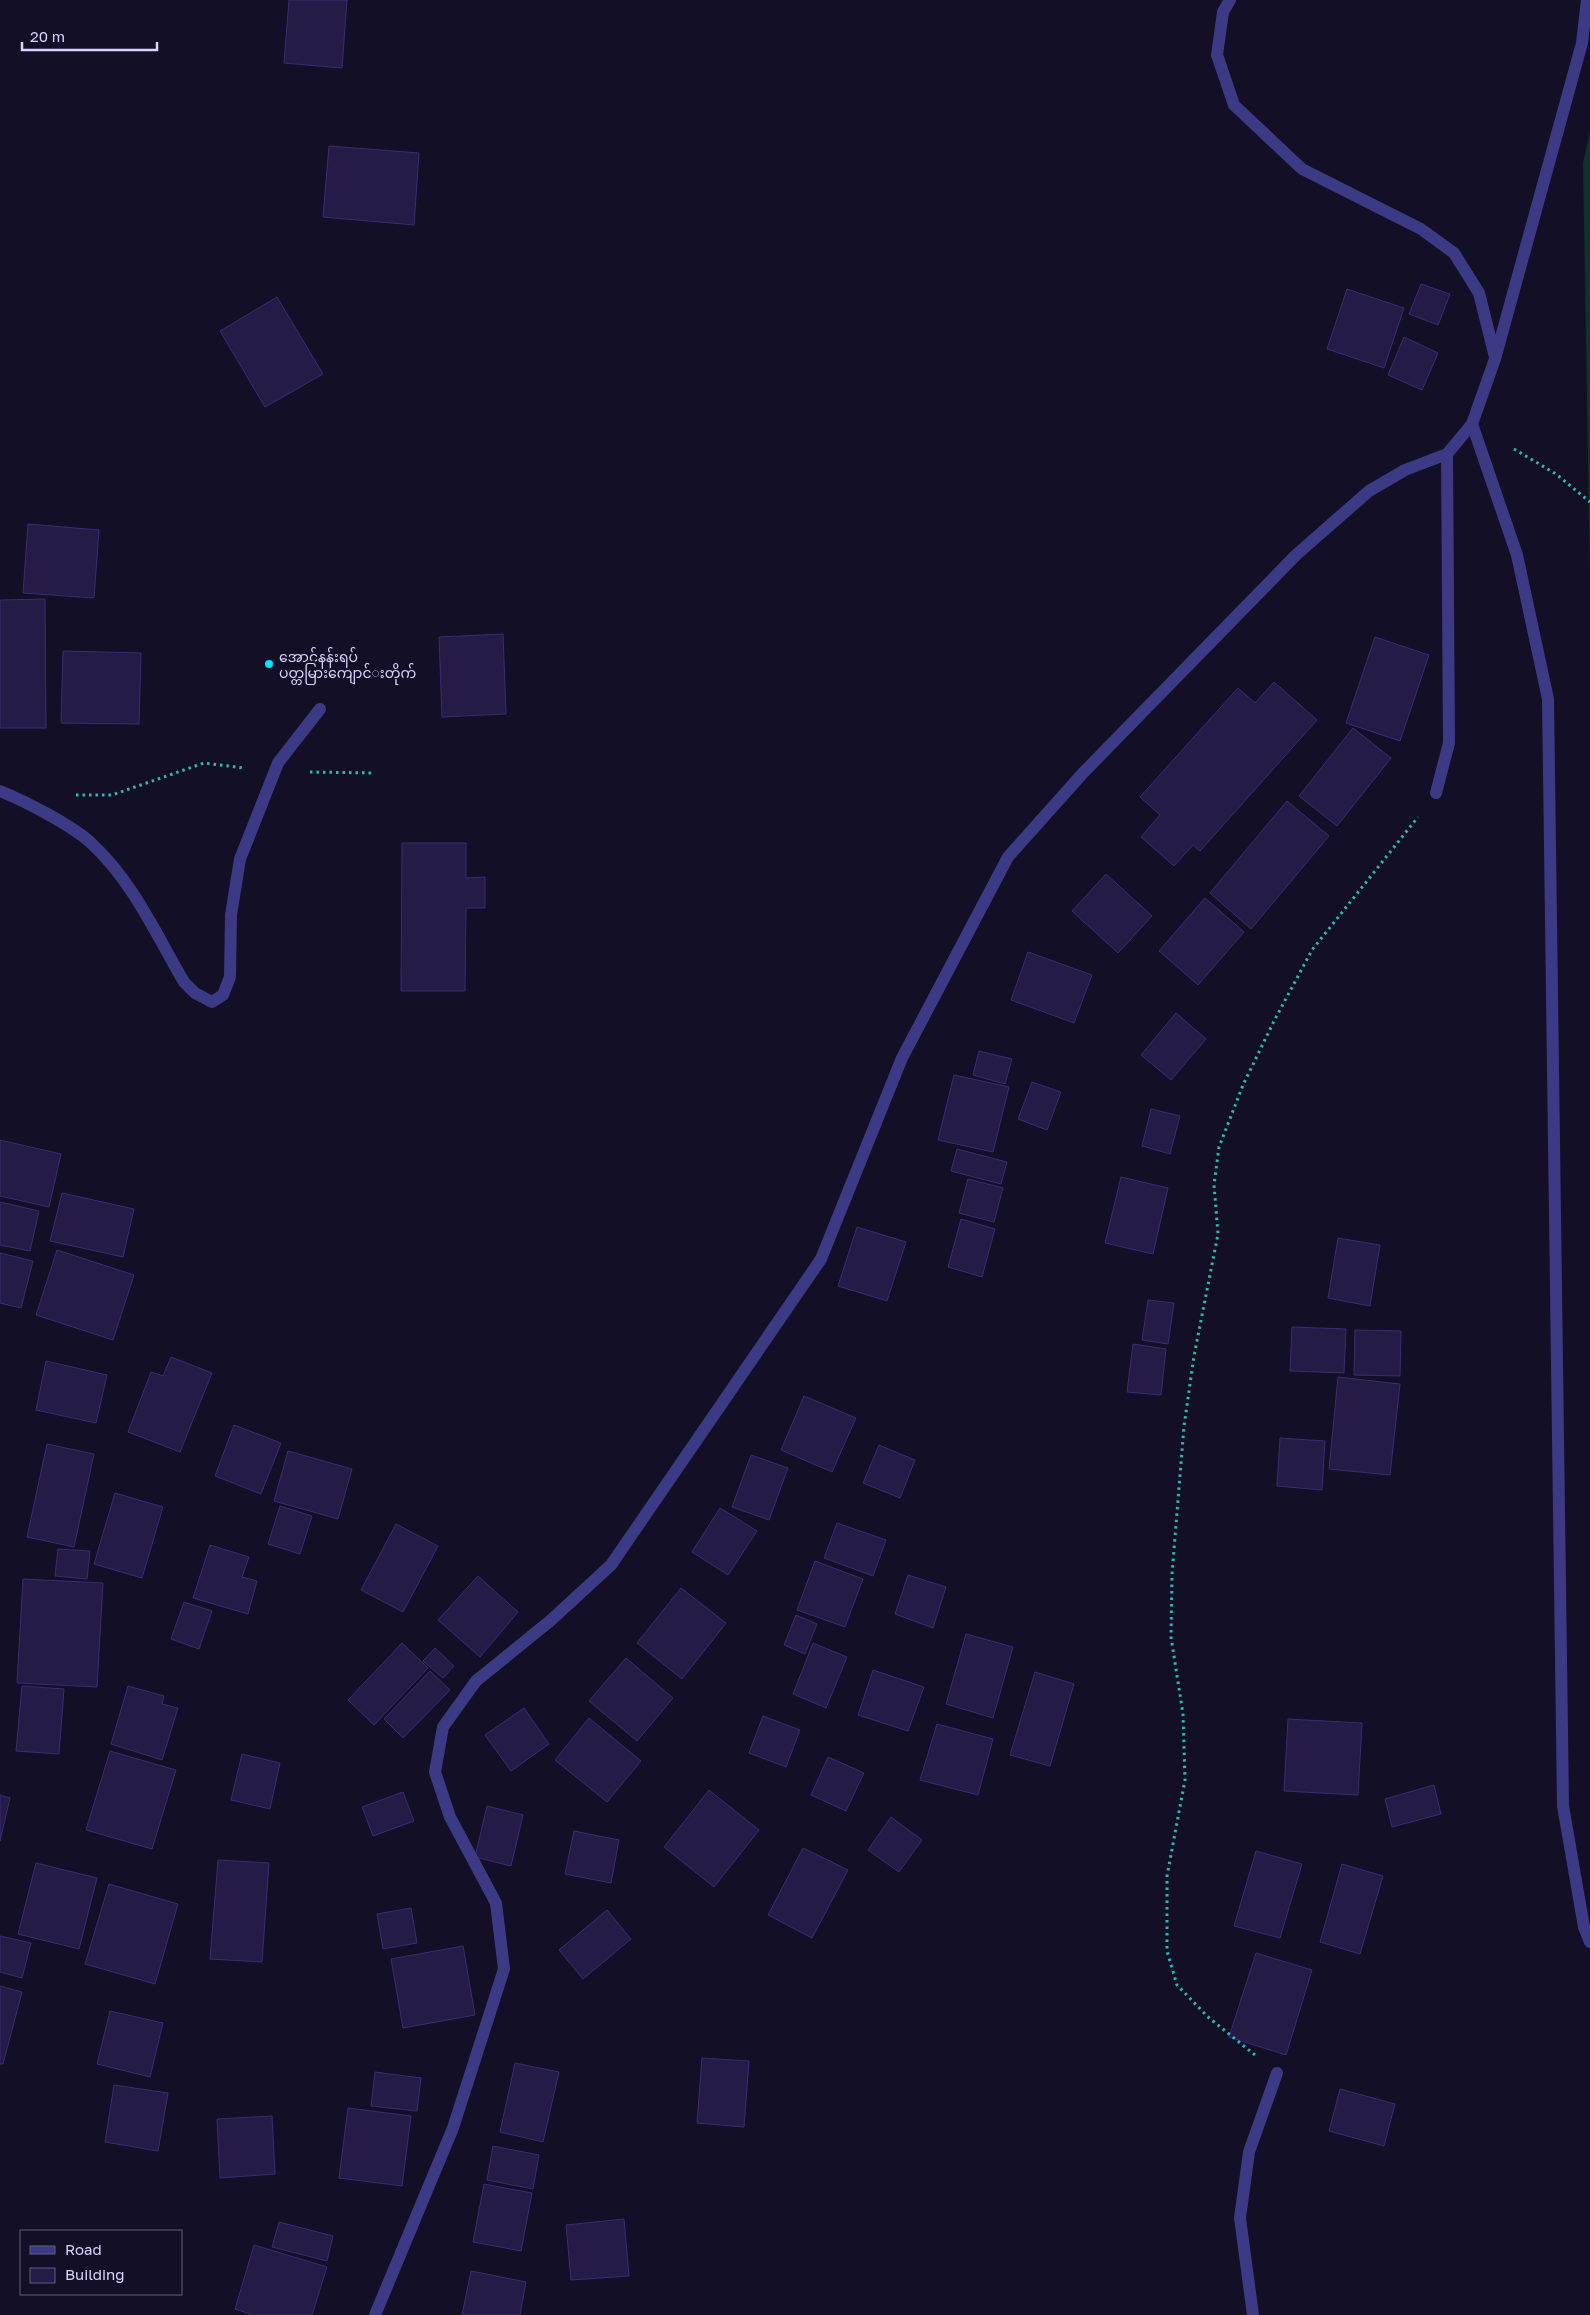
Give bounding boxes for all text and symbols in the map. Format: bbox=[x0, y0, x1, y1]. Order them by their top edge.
scale bar bbox=[22, 20, 158, 52]
text: 20 m bbox=[30, 27, 65, 45]
place label: အောင်နန်းရပ် ပတ္တမြား‌ကျောင်‌းတိုက် bbox=[279, 647, 416, 685]
marker: အောင်နန်းရပ် ပတ္တမြား‌ကျောင်‌းတိုက် bbox=[263, 658, 275, 670]
legend bbox=[20, 2230, 182, 2295]
text: Road bbox=[65, 2240, 102, 2258]
text: Building bbox=[65, 2265, 125, 2283]

